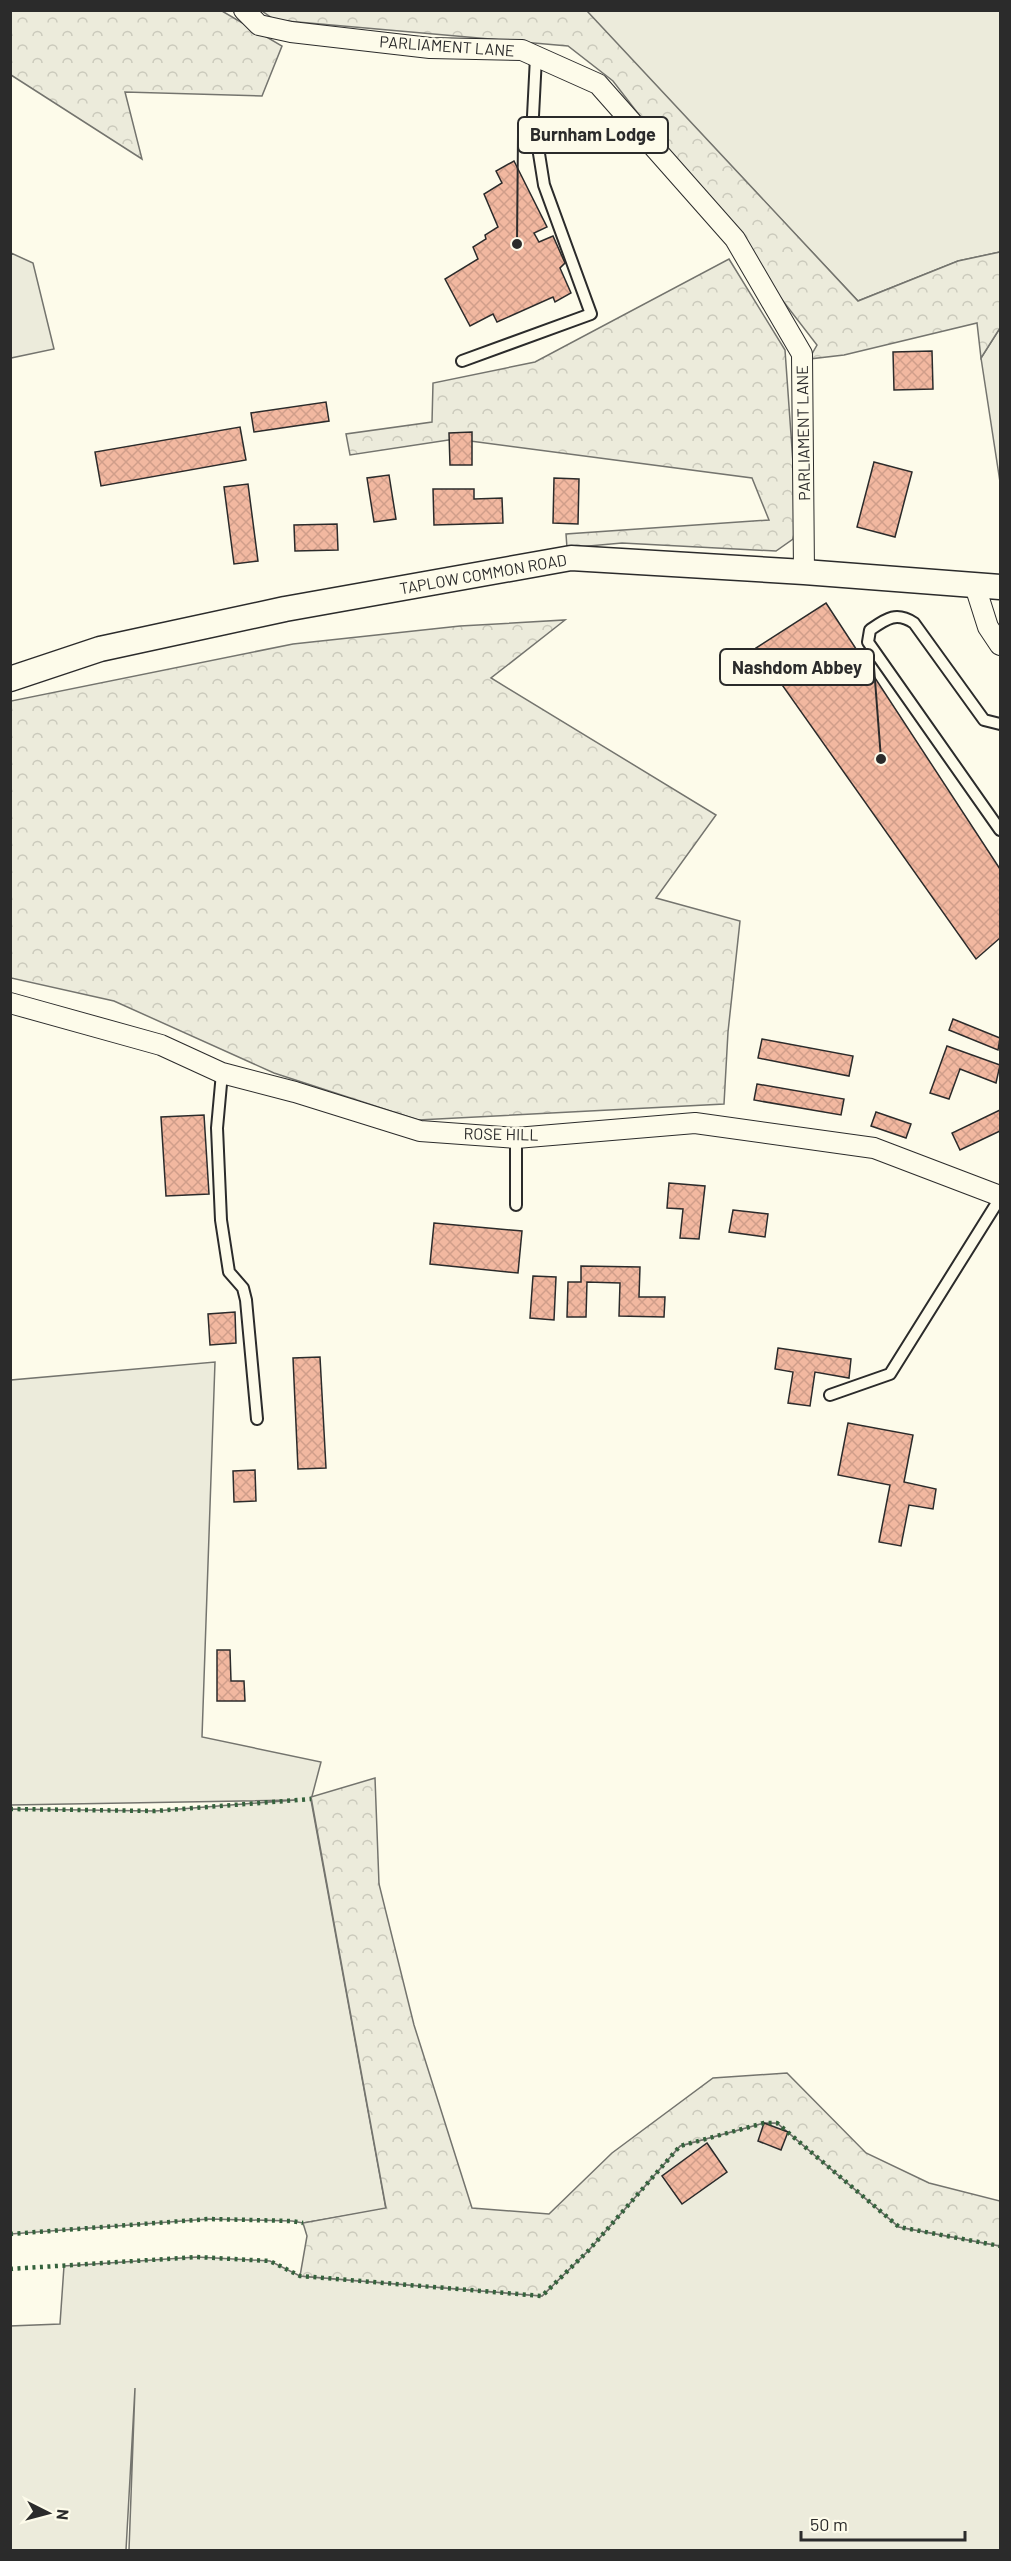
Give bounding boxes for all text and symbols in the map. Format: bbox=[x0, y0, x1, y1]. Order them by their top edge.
street label: PARLIAMENT LANE bbox=[379, 31, 515, 60]
callout: Burnham Lodge bbox=[518, 117, 668, 153]
text: Burnham Lodge bbox=[530, 123, 656, 145]
street label: PARLIAMENT LANE bbox=[792, 365, 813, 501]
street label: TAPLOW COMMON ROAD bbox=[398, 549, 568, 598]
callout: Nashdom Abbey bbox=[720, 649, 874, 685]
text: Nashdom Abbey bbox=[732, 656, 862, 678]
street label: ROSE HILL bbox=[463, 1123, 539, 1144]
north arrow bbox=[18, 2483, 78, 2543]
scale bar bbox=[801, 2504, 964, 2542]
text: N bbox=[53, 2508, 73, 2521]
text: 50 m bbox=[810, 2513, 848, 2535]

